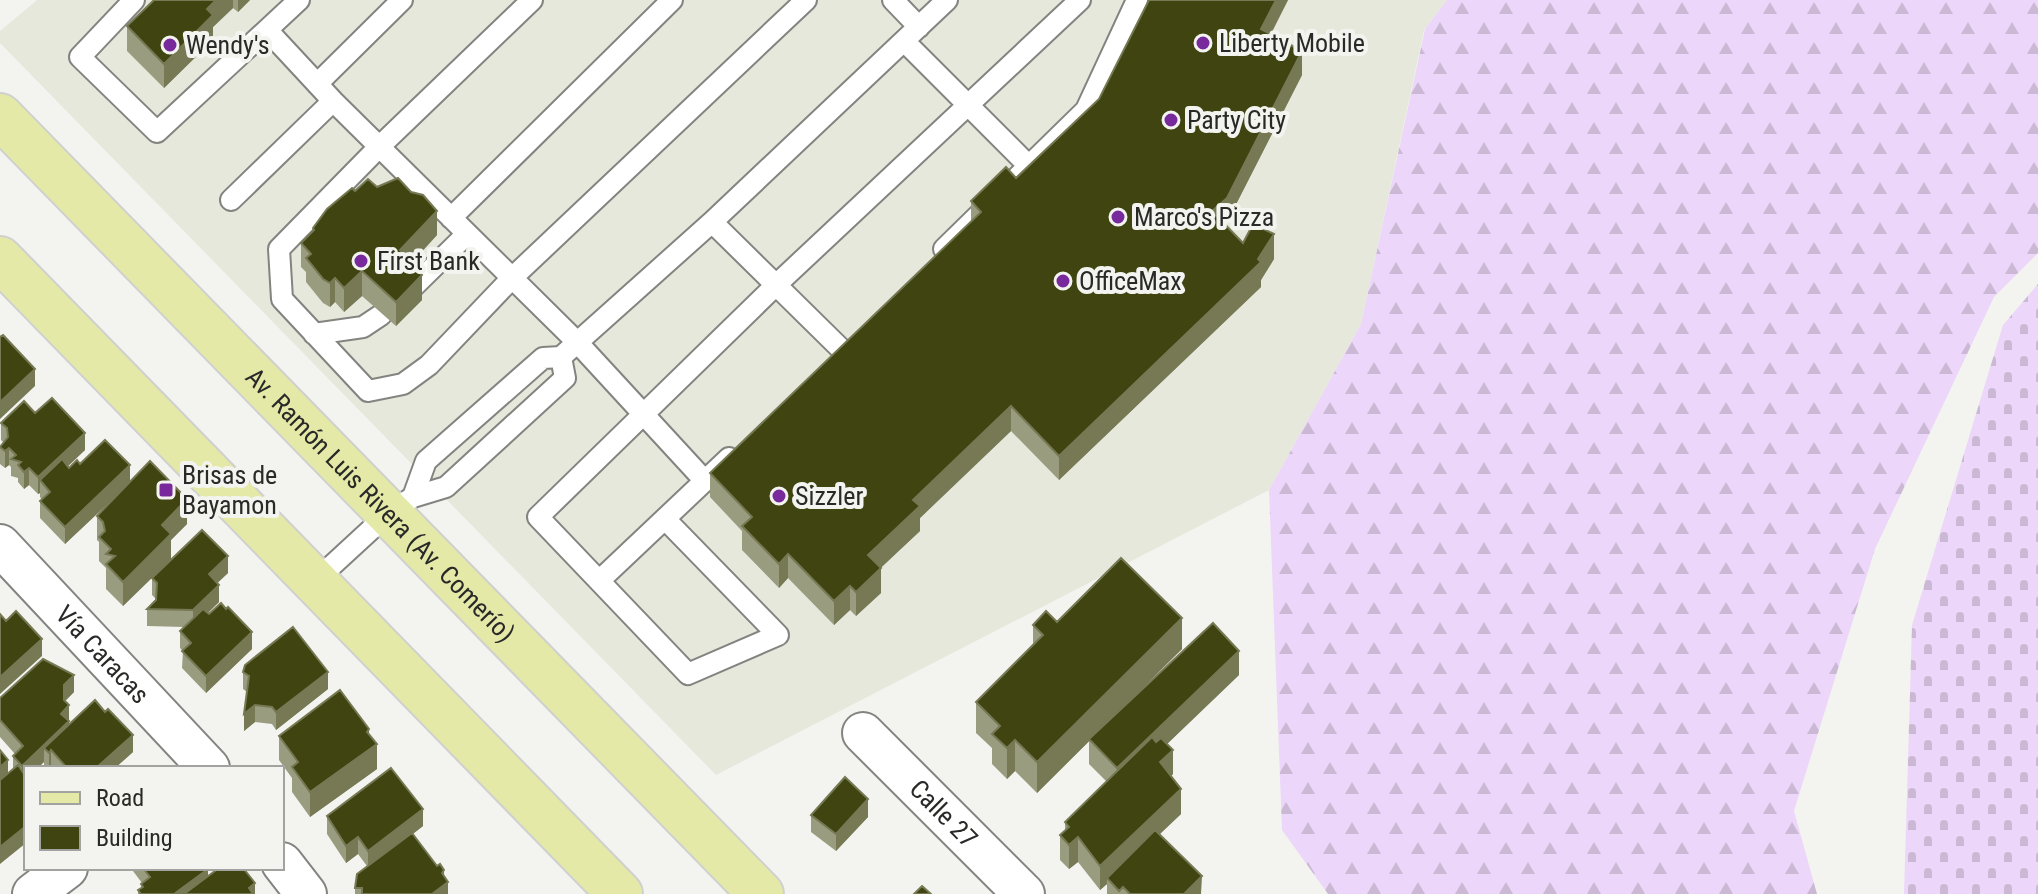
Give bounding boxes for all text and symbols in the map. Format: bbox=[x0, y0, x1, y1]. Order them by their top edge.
place label: Liberty Mobile bbox=[1219, 28, 1365, 58]
place label: Wendy's bbox=[186, 30, 270, 60]
marker: Liberty Mobile bbox=[1194, 34, 1212, 52]
marker: Wendy's bbox=[161, 36, 179, 54]
place label: Party City bbox=[1187, 105, 1286, 135]
marker: Party City bbox=[1162, 111, 1180, 129]
place label: Marco's Pizza bbox=[1134, 202, 1274, 232]
marker: Marco's Pizza bbox=[1109, 208, 1127, 226]
place label: First Bank bbox=[377, 246, 480, 276]
marker: First Bank bbox=[352, 252, 370, 270]
place label: OfficeMax bbox=[1079, 266, 1182, 296]
marker: OfficeMax bbox=[1054, 272, 1072, 290]
street label: Av. Ramón Luis Rivera (Av. Comerío) bbox=[240, 362, 521, 648]
place label: Brisas de Bayamon bbox=[182, 460, 277, 520]
marker: Brisas de Bayamon bbox=[157, 481, 175, 499]
place label: Sizzler bbox=[795, 481, 863, 511]
marker: Sizzler bbox=[770, 487, 788, 505]
street label: Vía Caracas bbox=[50, 599, 155, 709]
legend bbox=[24, 766, 284, 870]
street label: Calle 27 bbox=[904, 774, 984, 854]
text: Road bbox=[96, 784, 144, 812]
text: Building bbox=[96, 824, 173, 852]

